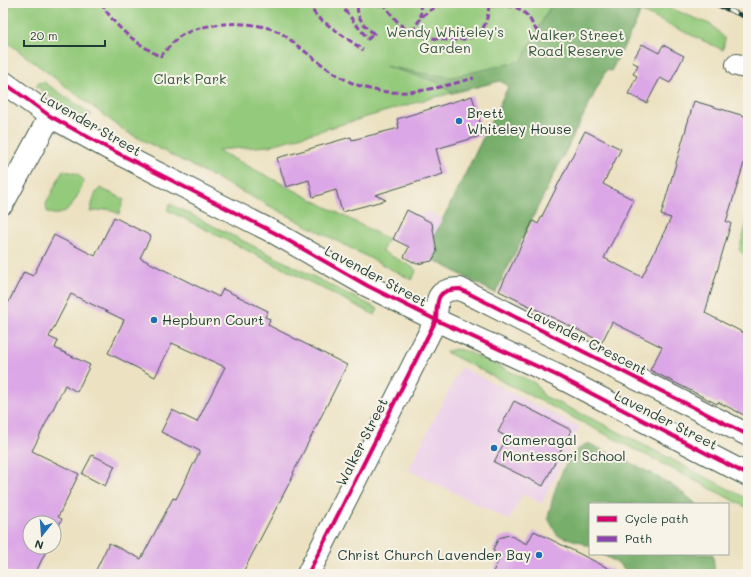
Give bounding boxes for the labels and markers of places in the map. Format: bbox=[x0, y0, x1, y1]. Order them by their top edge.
place label: Brett Whiteley House bbox=[467, 103, 572, 138]
marker: Brett Whiteley House bbox=[454, 116, 464, 126]
place label: Hepburn Court bbox=[162, 310, 264, 329]
marker: Hepburn Court bbox=[149, 315, 159, 325]
place label: Cameragal Montessori School bbox=[502, 430, 626, 465]
marker: Cameragal Montessori School bbox=[489, 443, 499, 453]
place label: Christ Church Lavender Bay bbox=[337, 545, 531, 564]
marker: Christ Church Lavender Bay bbox=[534, 550, 544, 560]

